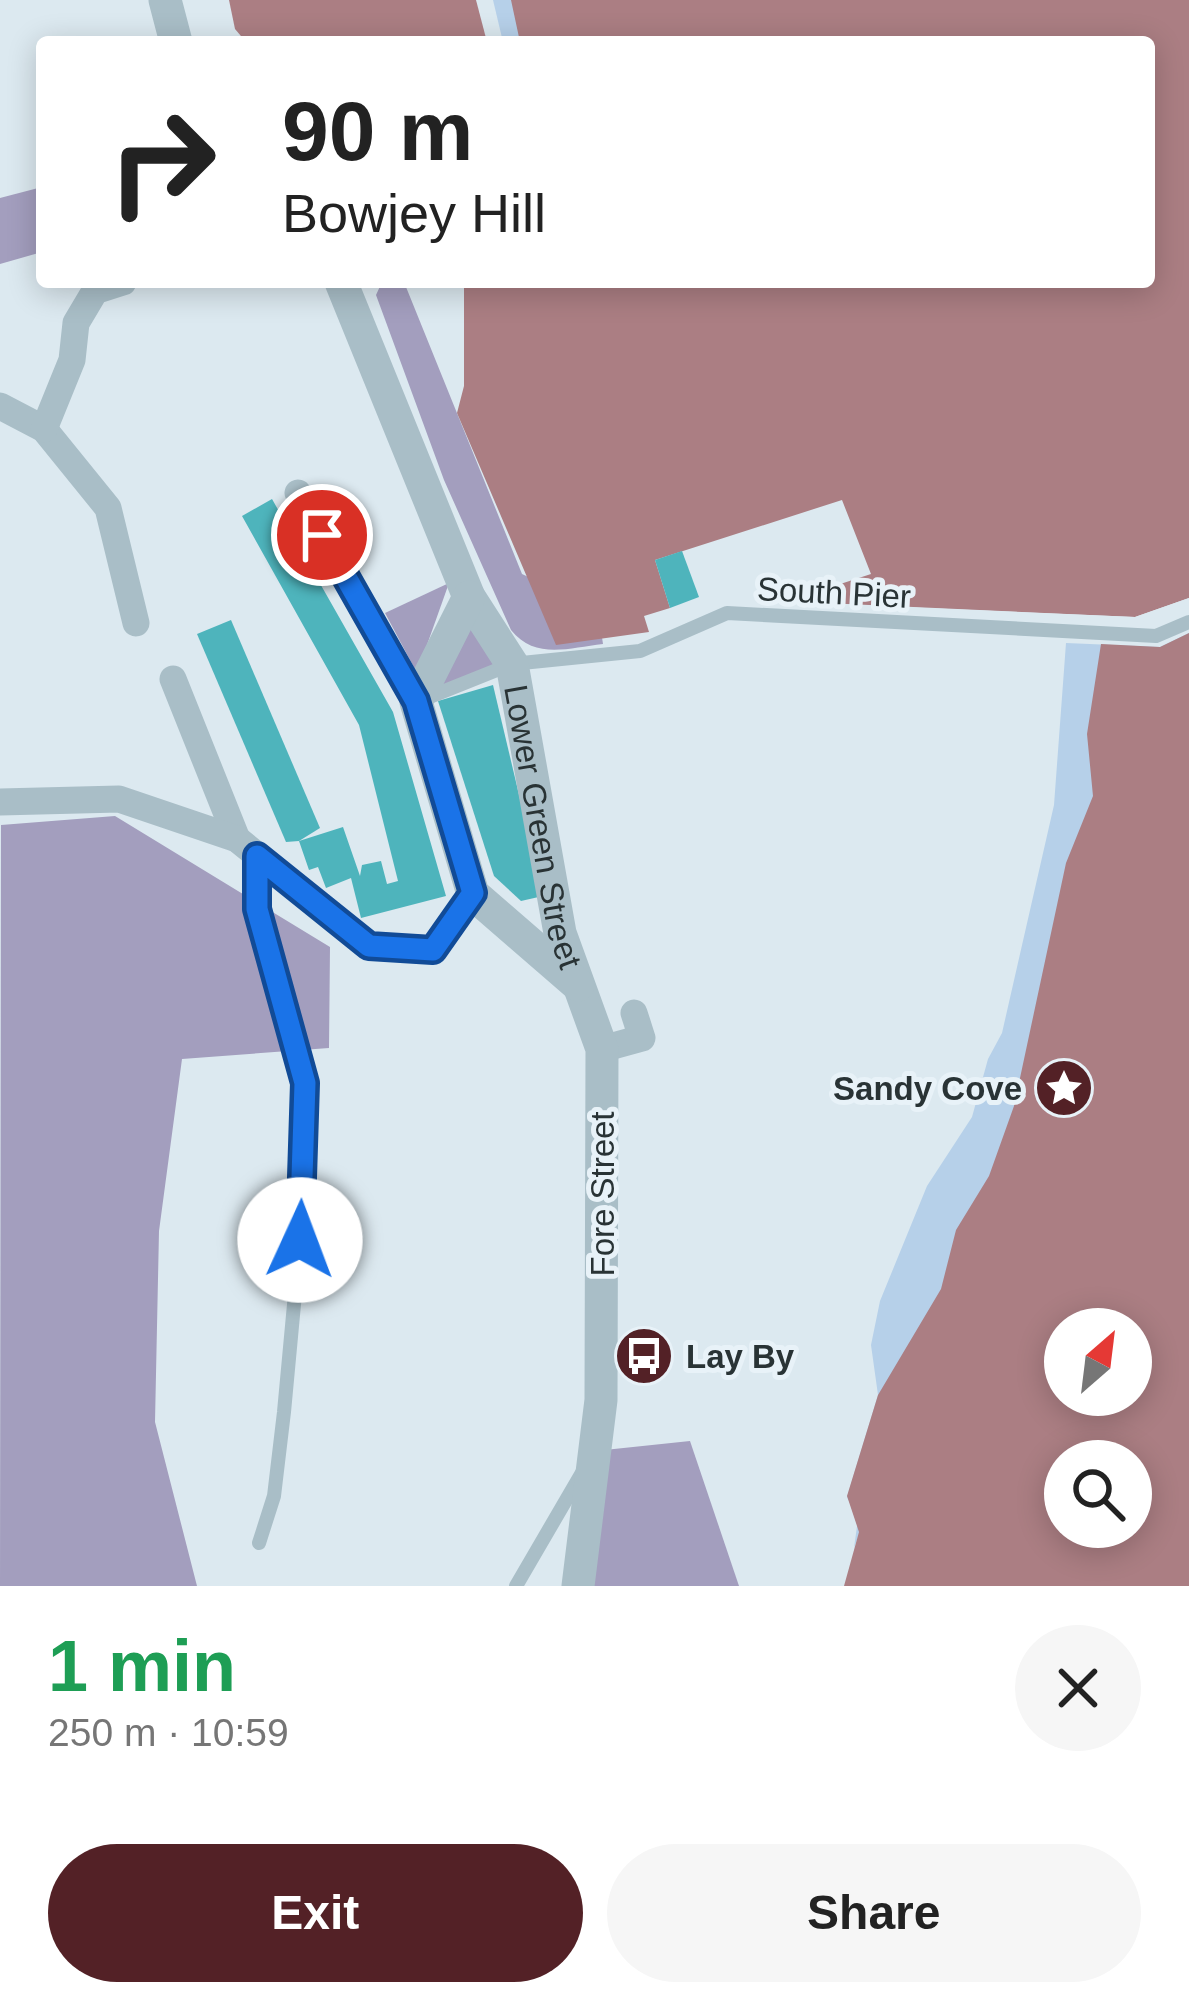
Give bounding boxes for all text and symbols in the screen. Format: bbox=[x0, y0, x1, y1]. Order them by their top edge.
icon: right bbox=[84, 84, 240, 240]
text: 90 m bbox=[282, 84, 473, 178]
text: Bowjey Hill bbox=[282, 183, 546, 243]
pin bbox=[271, 484, 373, 586]
icon: arrive bbox=[289, 502, 355, 568]
street label: South Pier bbox=[756, 570, 912, 615]
street label: Lower Green Street bbox=[497, 682, 589, 973]
place icon: Sandy Cove bbox=[1033, 1057, 1095, 1119]
place label: Sandy Cove bbox=[833, 1070, 1022, 1107]
street label: Fore Street bbox=[584, 1111, 621, 1277]
position arrow bbox=[237, 1177, 363, 1303]
north arrow bbox=[1044, 1308, 1152, 1416]
map controls bbox=[1044, 1308, 1152, 1548]
bus stop icon: Lay By bbox=[613, 1325, 675, 1387]
place label: Lay By bbox=[686, 1338, 795, 1375]
button: search bbox=[1044, 1440, 1152, 1548]
button: close bbox=[1015, 1625, 1141, 1751]
text: 1 min bbox=[48, 1626, 236, 1706]
text: 250 m · 10:59 bbox=[48, 1711, 289, 1754]
button: Exit bbox=[48, 1844, 583, 1982]
button: Share bbox=[607, 1844, 1141, 1982]

